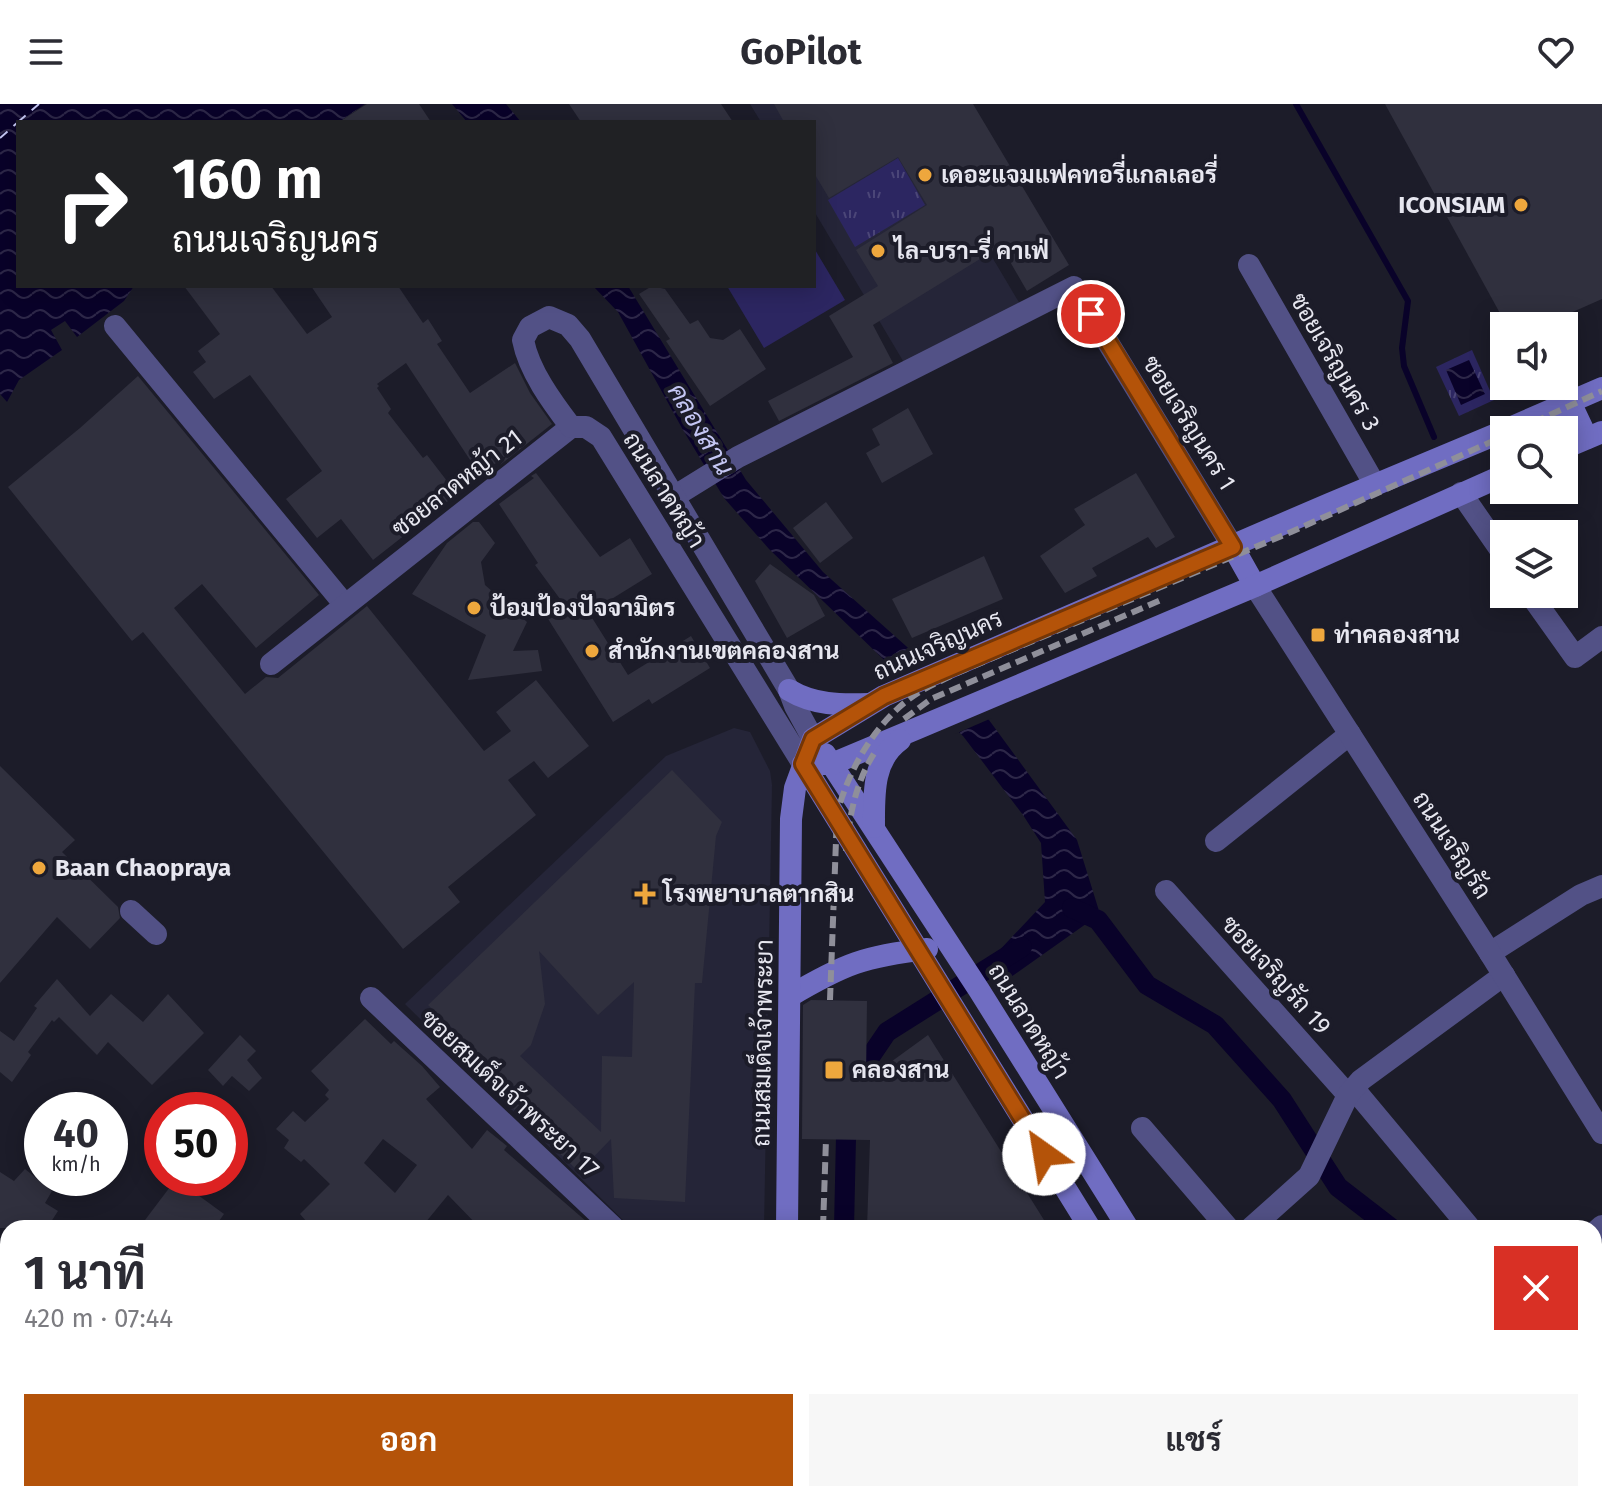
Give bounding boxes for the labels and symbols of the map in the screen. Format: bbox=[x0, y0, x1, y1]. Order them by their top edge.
place label: เดอะแจมแฟคทอรี่แกลเลอรี่ bbox=[941, 154, 1217, 189]
marker: เดอะแจมแฟคทอรี่แกลเลอรี่ bbox=[916, 166, 934, 184]
place label: ICONSIAM bbox=[1398, 191, 1505, 219]
marker: ICONSIAM bbox=[1512, 196, 1530, 214]
place label: ไล-บรา-รี่ คาเฟ่ bbox=[892, 230, 1049, 265]
marker: ไล-บรา-รี่ คาเฟ่ bbox=[869, 242, 887, 260]
pin bbox=[1057, 280, 1125, 348]
street label: ซอยเจริญนคร 3 bbox=[1284, 288, 1386, 436]
street label: ซอยเจริญนคร 1 bbox=[1137, 351, 1241, 495]
water label: คลองสาน bbox=[661, 378, 740, 481]
street label: ซอยลาดหญ้า 21 bbox=[386, 423, 528, 542]
street label: ถนนลาดหญ้า bbox=[617, 426, 711, 553]
place label: ป้อมป้องปัจจามิตร bbox=[490, 592, 676, 622]
marker: ป้อมป้องปัจจามิตร bbox=[465, 599, 483, 617]
street label: ถนนเจริญนคร bbox=[869, 604, 1007, 686]
place label: ท่าคลองสาน bbox=[1334, 621, 1460, 649]
marker: ท่าคลองสาน bbox=[1309, 626, 1327, 644]
place label: สำนักงานเขตคลองสาน bbox=[608, 636, 840, 665]
marker: สำนักงานเขตคลองสาน bbox=[583, 642, 601, 660]
street label: ถนนเจริญรัถ bbox=[1407, 786, 1497, 904]
place label: Baan Chaopraya bbox=[55, 854, 231, 882]
marker: Baan Chaopraya bbox=[30, 859, 48, 877]
place label: โรงพยาบาลตากสิน bbox=[661, 878, 854, 908]
marker: โรงพยาบาลตากสิน bbox=[634, 883, 656, 905]
street label: ซอยเจริญรัถ 19 bbox=[1215, 910, 1337, 1040]
street label: ถนนสมเด็จเจ้าพระยา bbox=[744, 939, 779, 1147]
street label: ถนนลาดหญ้า bbox=[982, 957, 1076, 1084]
street label: ซอยสมเด็จเจ้าพระยา 17 bbox=[415, 1002, 607, 1184]
place label: คลองสาน bbox=[852, 1056, 950, 1084]
marker: คลองสาน bbox=[823, 1059, 845, 1081]
speed limit sign: 50 bbox=[144, 1092, 248, 1196]
position arrow bbox=[1002, 1112, 1086, 1196]

